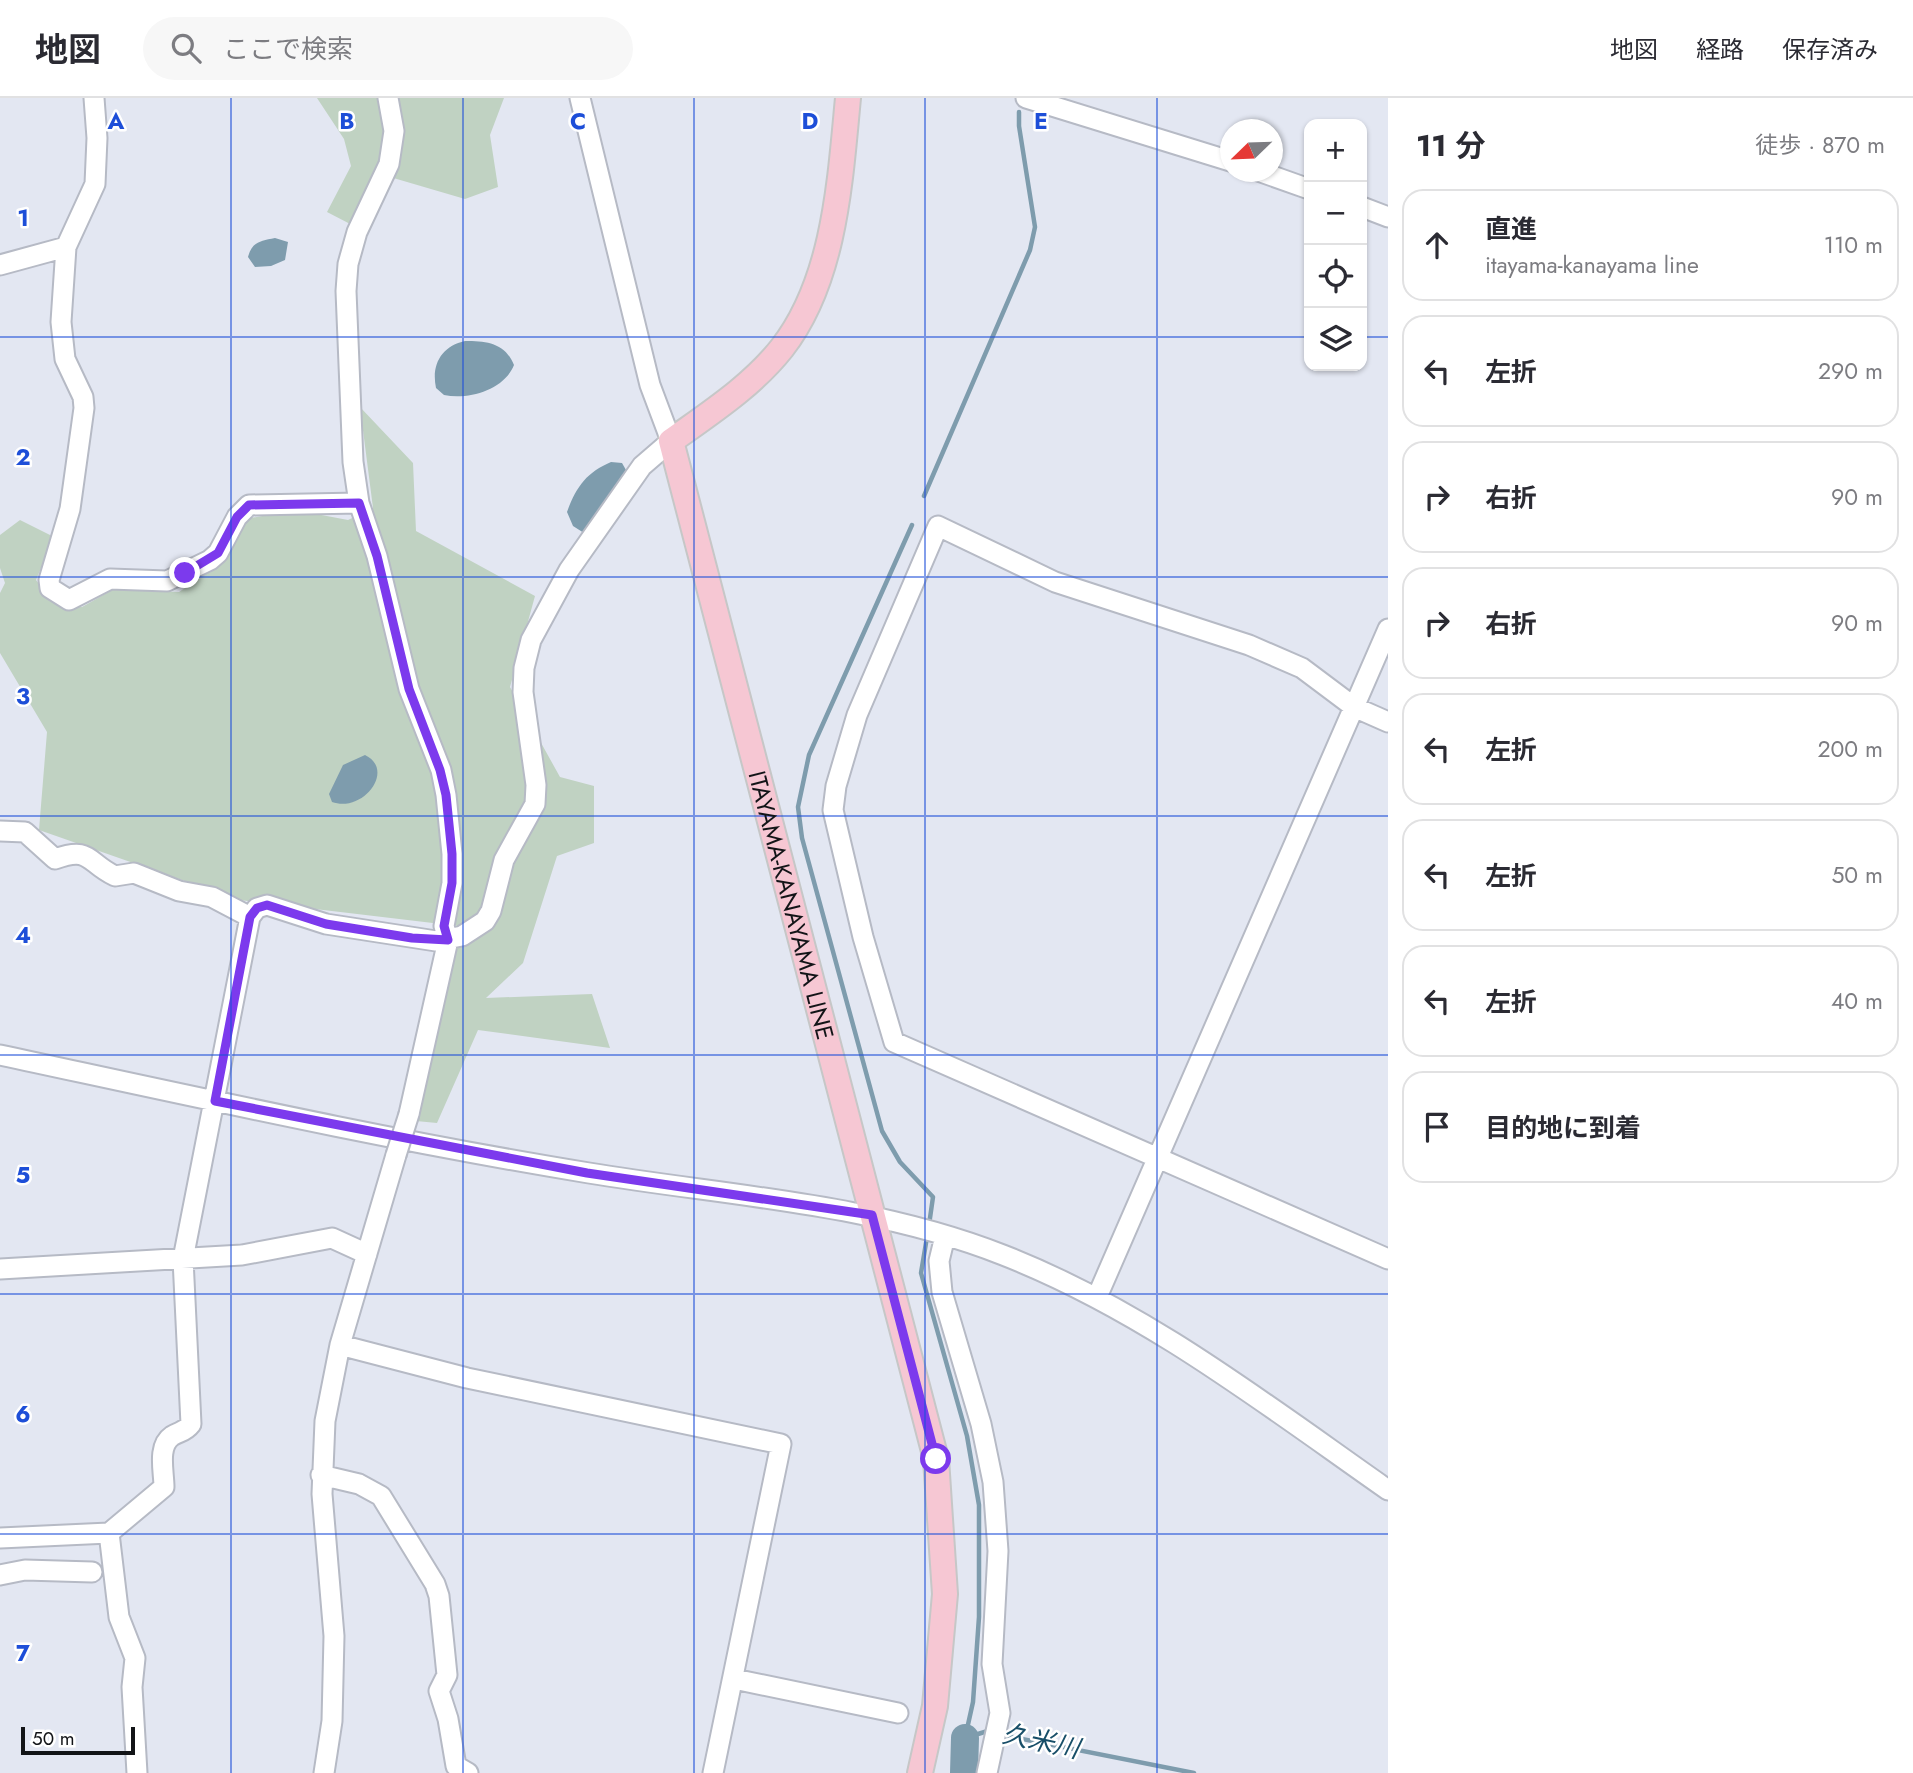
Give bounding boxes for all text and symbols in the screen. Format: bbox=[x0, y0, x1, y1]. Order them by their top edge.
search box bbox=[143, 17, 633, 80]
text: 地図 bbox=[35, 26, 101, 73]
icon: search bbox=[167, 29, 205, 67]
text: ここで検索 bbox=[223, 30, 353, 68]
text: 地図 bbox=[1610, 32, 1658, 67]
text: 経路 bbox=[1696, 32, 1744, 67]
text: 保存済み bbox=[1782, 32, 1878, 67]
text: A bbox=[107, 104, 125, 138]
text: B bbox=[339, 104, 355, 138]
text: C bbox=[570, 104, 586, 138]
text: D bbox=[802, 104, 819, 138]
text: E bbox=[1034, 104, 1048, 138]
north arrow bbox=[1220, 119, 1283, 182]
map controls bbox=[1304, 119, 1367, 371]
button: + bbox=[1304, 119, 1367, 182]
text: 11 分 bbox=[1416, 124, 1486, 167]
text: 徒歩 · 870 m bbox=[1755, 128, 1885, 162]
button: − bbox=[1304, 182, 1367, 245]
text: 1 bbox=[17, 201, 29, 235]
text: 直進 bbox=[1485, 210, 1537, 248]
icon: ahead bbox=[1418, 226, 1456, 264]
text: 110 m bbox=[1824, 228, 1883, 262]
button: locate bbox=[1304, 245, 1367, 308]
text: itayama-kanayama line bbox=[1485, 248, 1699, 282]
button: layers bbox=[1304, 308, 1367, 371]
icon: left bbox=[1418, 352, 1456, 390]
text: 左折 bbox=[1485, 353, 1537, 391]
text: 290 m bbox=[1818, 354, 1883, 388]
text: 2 bbox=[15, 440, 31, 474]
icon: right bbox=[1418, 478, 1456, 516]
text: 右折 bbox=[1485, 479, 1537, 517]
text: 90 m bbox=[1831, 480, 1883, 514]
route end bbox=[169, 557, 200, 588]
icon: right bbox=[1418, 604, 1456, 642]
text: 右折 bbox=[1485, 605, 1537, 643]
text: 90 m bbox=[1831, 606, 1883, 640]
text: 3 bbox=[16, 679, 30, 713]
icon: left bbox=[1418, 730, 1456, 768]
text: 左折 bbox=[1485, 731, 1537, 769]
text: 200 m bbox=[1817, 732, 1883, 766]
street label: ITAYAMA-KANAYAMA LINE bbox=[740, 767, 844, 1043]
icon: left bbox=[1418, 856, 1456, 894]
text: 左折 bbox=[1485, 857, 1537, 895]
text: 50 m bbox=[1831, 858, 1883, 892]
text: 4 bbox=[15, 918, 31, 952]
icon: left bbox=[1418, 982, 1456, 1020]
text: 左折 bbox=[1485, 983, 1537, 1021]
text: 40 m bbox=[1831, 984, 1883, 1018]
icon: arrive bbox=[1418, 1108, 1456, 1146]
text: 目的地に到着 bbox=[1485, 1109, 1641, 1147]
text: 5 bbox=[16, 1158, 30, 1192]
text: 6 bbox=[15, 1397, 31, 1431]
route start bbox=[920, 1443, 951, 1474]
text: 7 bbox=[16, 1636, 30, 1670]
water label: 久米川 bbox=[999, 1714, 1086, 1768]
scale bar bbox=[21, 1724, 135, 1756]
text: 50 m bbox=[32, 1725, 75, 1752]

